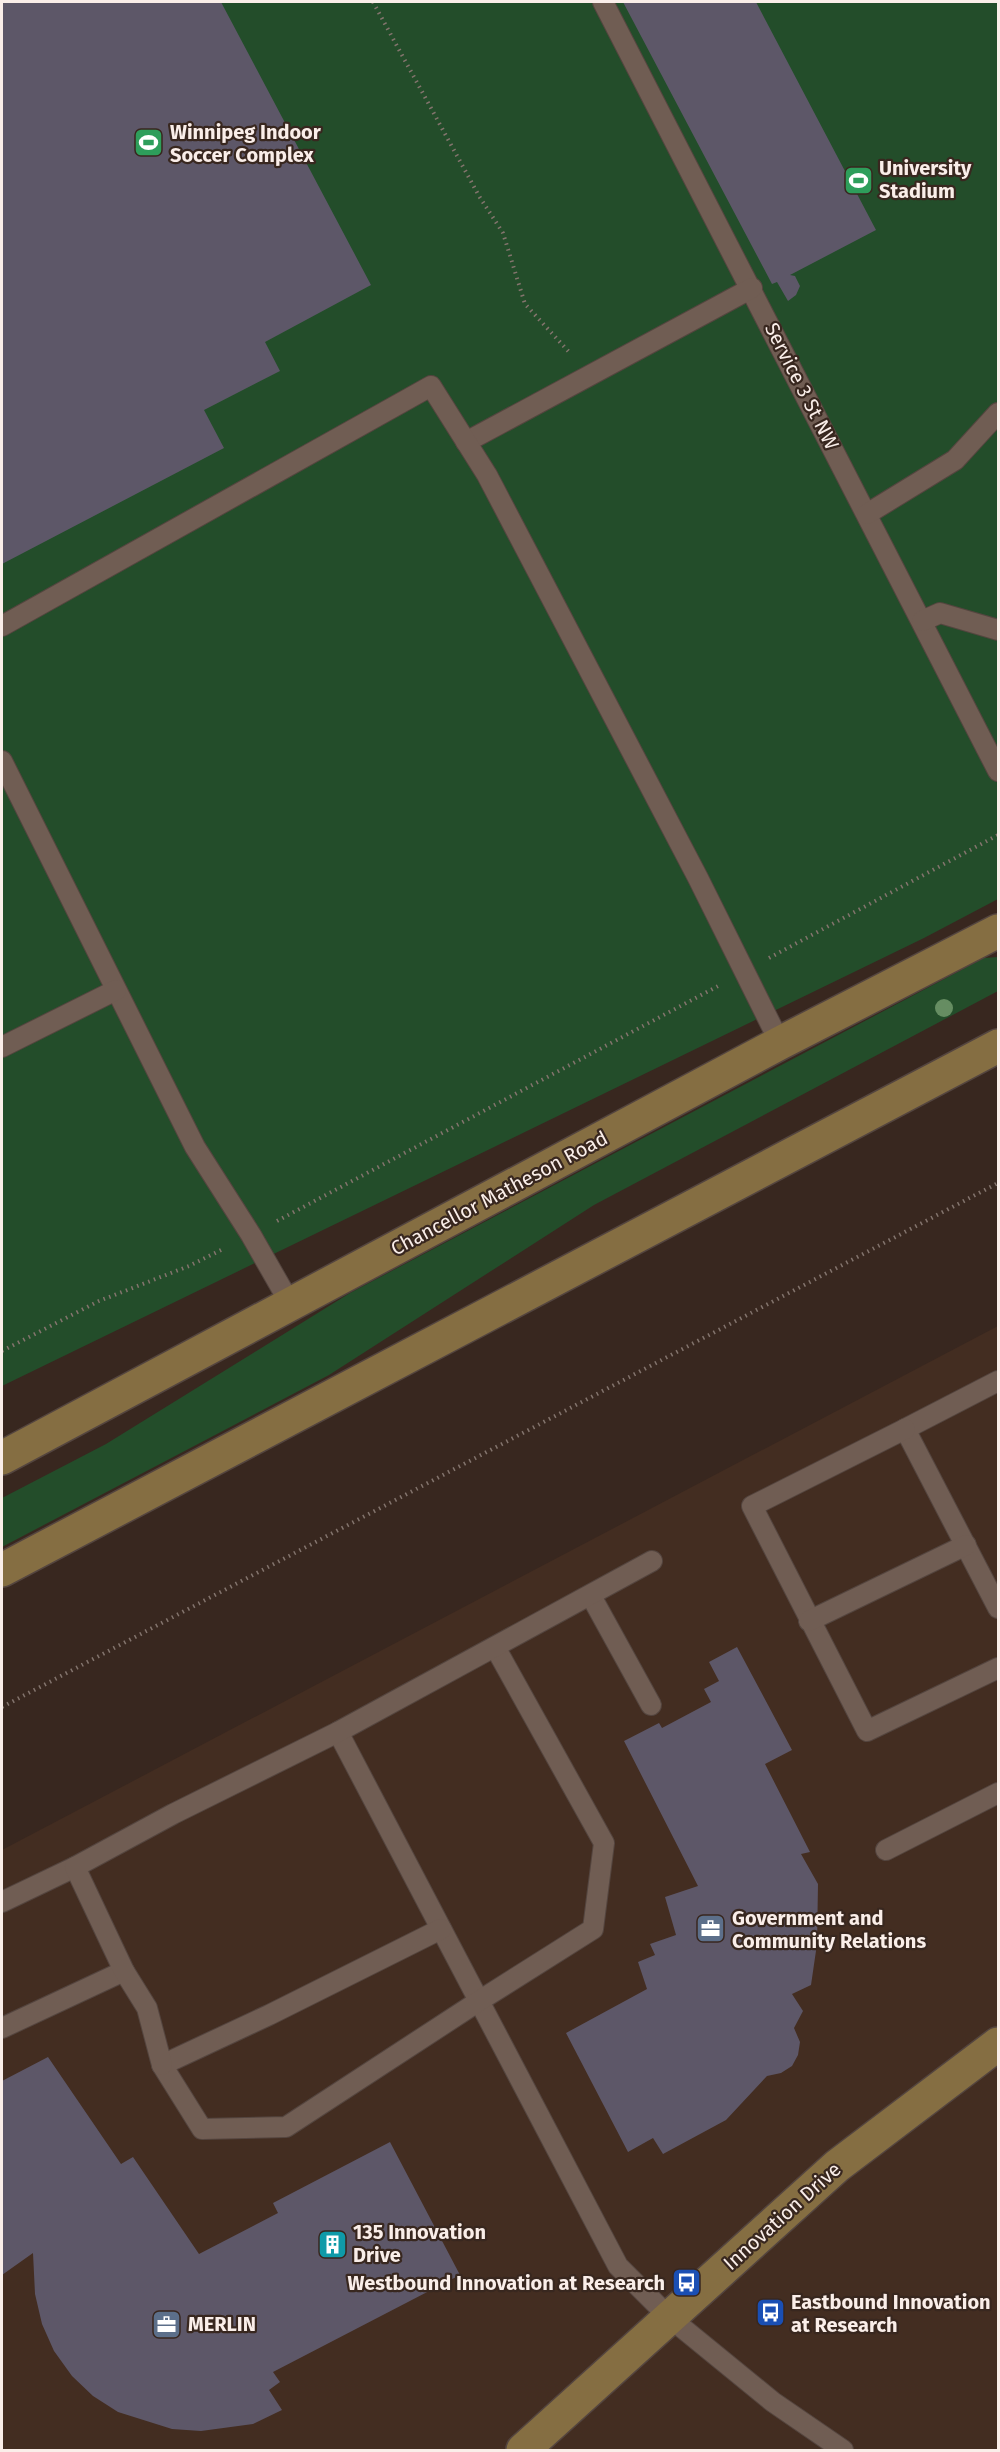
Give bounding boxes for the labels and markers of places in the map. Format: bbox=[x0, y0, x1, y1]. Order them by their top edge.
place label: Winnipeg Indoor Soccer Complex bbox=[170, 120, 322, 167]
sports icon: Winnipeg Indoor Soccer Complex bbox=[133, 127, 165, 159]
place label: University Stadium bbox=[879, 156, 972, 203]
sports icon: University Stadium bbox=[842, 164, 874, 196]
place label: Government and Community Relations bbox=[732, 1906, 926, 1953]
office icon: Government and Community Relations bbox=[695, 1913, 727, 1945]
place label: 135 Innovation Drive bbox=[353, 2220, 486, 2267]
building icon: 135 Innovation Drive bbox=[316, 2228, 348, 2260]
bus stop icon: Westbound Innovation at Research bbox=[670, 2267, 702, 2299]
place label: Westbound Innovation at Research bbox=[347, 2271, 665, 2295]
place label: Eastbound Innovation at Research bbox=[791, 2290, 991, 2337]
bus stop icon: Eastbound Innovation at Research bbox=[754, 2297, 786, 2329]
office icon: MERLIN bbox=[151, 2308, 183, 2340]
place label: MERLIN bbox=[188, 2312, 256, 2336]

